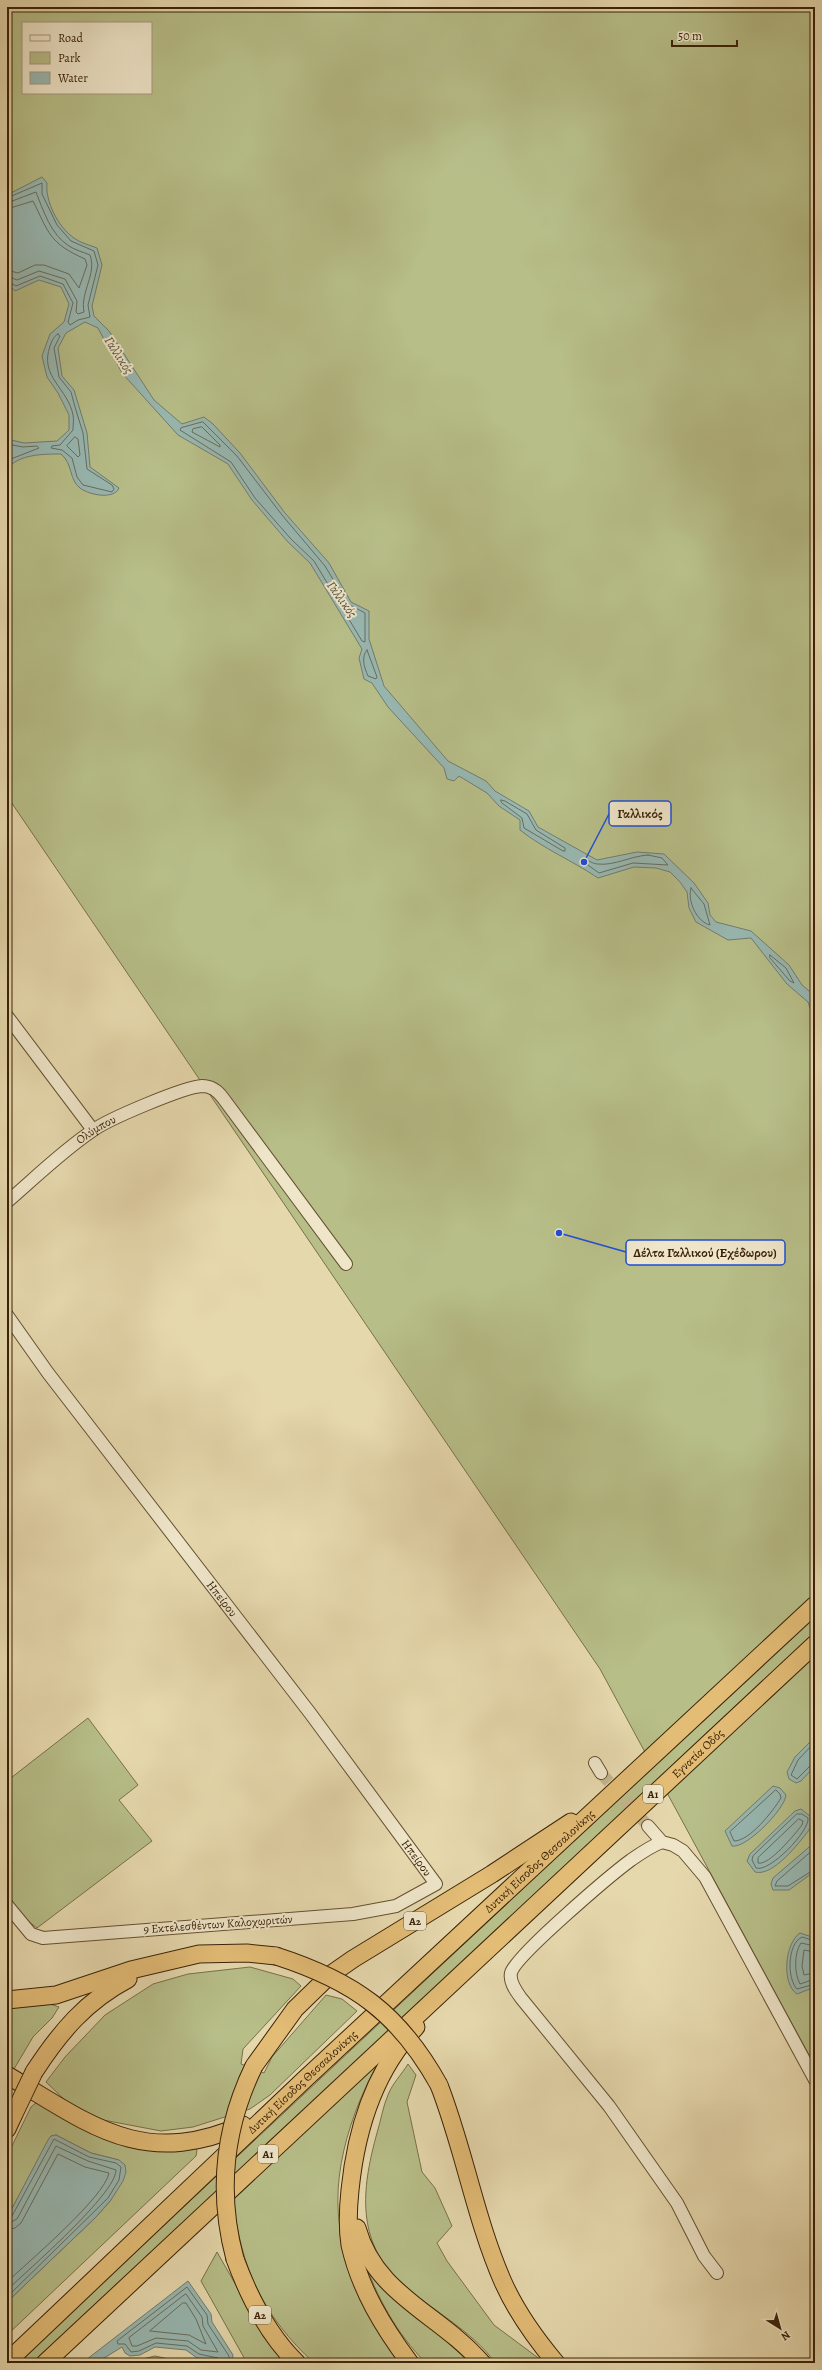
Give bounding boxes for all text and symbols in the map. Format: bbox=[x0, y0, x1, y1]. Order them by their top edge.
legend bbox=[22, 22, 152, 94]
scale bar bbox=[672, 22, 737, 48]
text: 50 m bbox=[678, 28, 702, 44]
text: Road bbox=[58, 30, 84, 46]
text: Park bbox=[58, 50, 81, 66]
text: Water bbox=[57, 70, 88, 86]
water label: Γαλλικός bbox=[101, 333, 138, 378]
water label: Γαλλικός bbox=[323, 577, 362, 621]
callout: Γαλλικός bbox=[609, 801, 671, 826]
text: Γαλλικός bbox=[617, 805, 663, 822]
street label: Ολύμπου bbox=[73, 1111, 118, 1148]
callout: Δέλτα Γαλλικού (Εχέδωρου) bbox=[626, 1240, 785, 1265]
text: Δέλτα Γαλλικού (Εχέδωρου) bbox=[633, 1244, 777, 1261]
street label: Ηπείρου bbox=[203, 1577, 241, 1620]
street label: Εγνατία Οδός bbox=[668, 1725, 727, 1782]
road number: Α1 bbox=[643, 1785, 663, 1803]
street label: Δυτική Είσοδος Θεσσαλονίκης bbox=[481, 1806, 598, 1916]
street label: Ηπείρου bbox=[398, 1836, 435, 1879]
street label: 9 Εκτελεσθέντων Καλοχωριτών bbox=[143, 1911, 293, 1937]
road number: Α2 bbox=[404, 1912, 426, 1930]
street label: Δυτική Είσοδος Θεσσαλονίκης bbox=[244, 2027, 361, 2137]
road number: Α1 bbox=[258, 2145, 278, 2163]
road number: Α2 bbox=[249, 2306, 271, 2324]
north arrow bbox=[760, 2308, 800, 2348]
text: N bbox=[778, 2327, 793, 2344]

